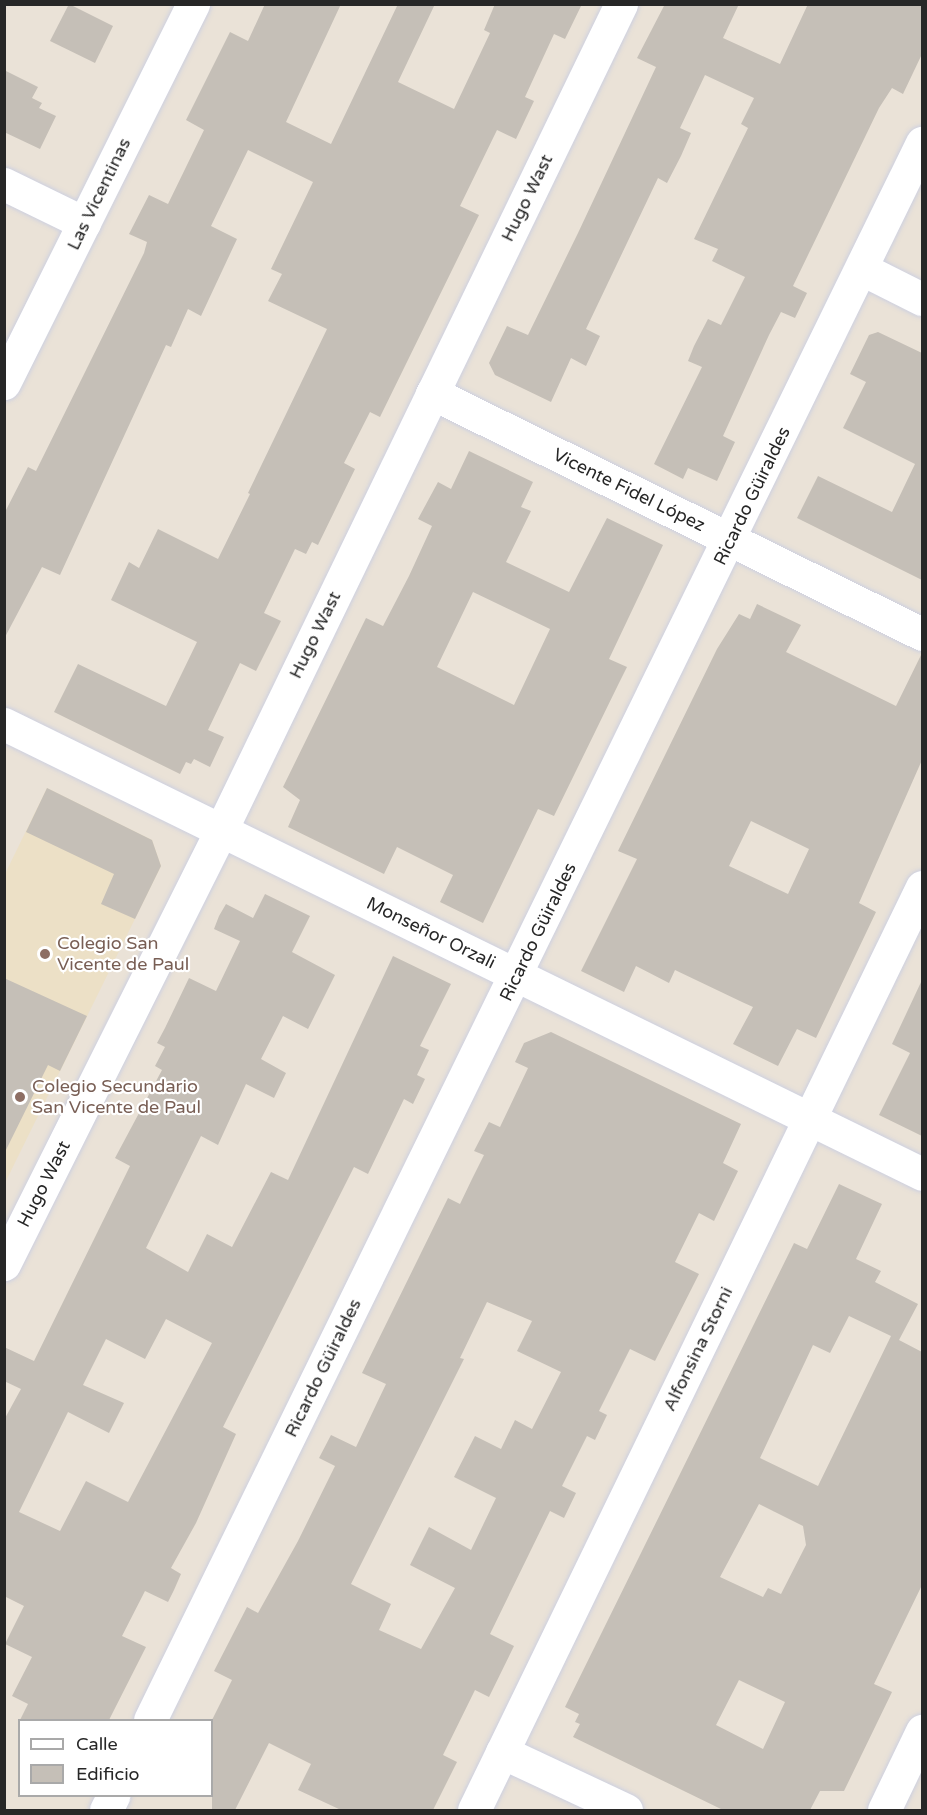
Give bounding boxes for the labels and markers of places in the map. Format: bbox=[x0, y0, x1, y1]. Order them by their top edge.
place label: Colegio San Vicente de Paul bbox=[57, 933, 189, 976]
marker: Colegio San Vicente de Paul bbox=[38, 947, 52, 961]
place label: Colegio Secundario San Vicente de Paul bbox=[32, 1076, 201, 1118]
marker: Colegio Secundario San Vicente de Paul bbox=[13, 1090, 27, 1104]

